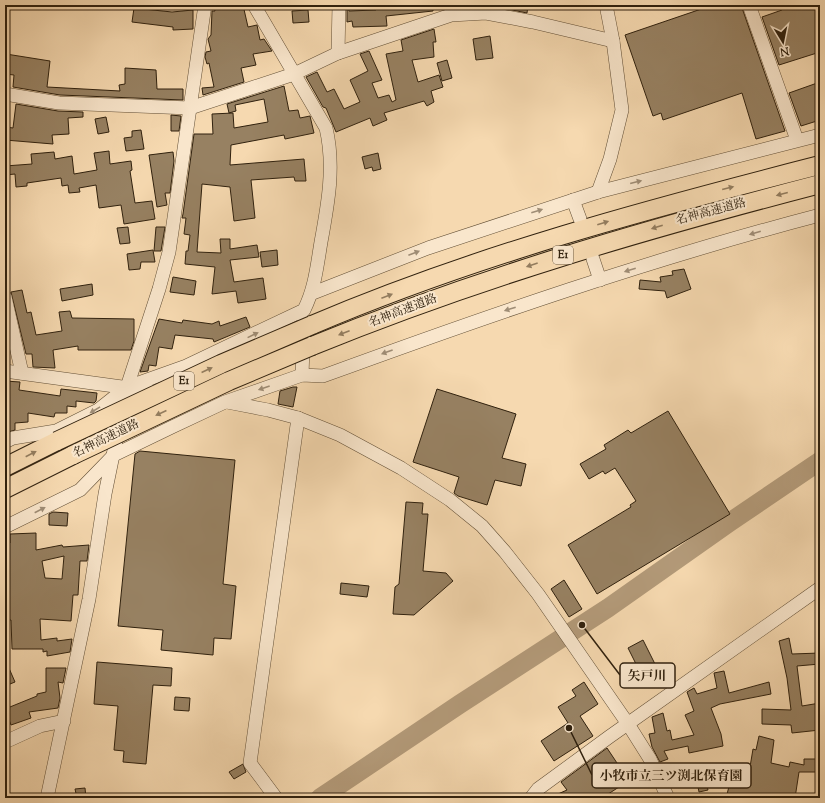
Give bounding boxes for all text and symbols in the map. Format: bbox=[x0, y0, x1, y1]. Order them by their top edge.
north arrow bbox=[763, 22, 803, 62]
text: N bbox=[779, 42, 791, 60]
one-way arrow bbox=[630, 179, 642, 185]
one-way arrow bbox=[723, 185, 735, 191]
one-way arrow bbox=[776, 191, 789, 197]
street label: 名神高速道路 bbox=[674, 194, 748, 230]
one-way arrow bbox=[532, 208, 544, 214]
one-way arrow bbox=[598, 220, 610, 226]
one-way arrow bbox=[650, 224, 662, 230]
one-way arrow bbox=[749, 230, 761, 236]
road number: E1 bbox=[553, 246, 573, 264]
one-way arrow bbox=[409, 250, 421, 256]
one-way arrow bbox=[526, 262, 538, 268]
one-way arrow bbox=[624, 267, 636, 273]
street label: 名神高速道路 bbox=[366, 290, 440, 332]
one-way arrow bbox=[382, 292, 394, 298]
one-way arrow bbox=[503, 306, 515, 312]
one-way arrow bbox=[338, 331, 350, 337]
one-way arrow bbox=[247, 332, 259, 338]
one-way arrow bbox=[381, 350, 393, 356]
one-way arrow bbox=[201, 367, 212, 373]
road number: E1 bbox=[174, 372, 194, 390]
one-way arrow bbox=[257, 386, 269, 392]
one-way arrow bbox=[89, 407, 101, 414]
one-way arrow bbox=[155, 410, 166, 416]
street label: 名神高速道路 bbox=[70, 415, 142, 463]
one-way arrow bbox=[25, 451, 37, 457]
one-way arrow bbox=[34, 507, 46, 513]
callout: 矢戸川 bbox=[620, 663, 675, 688]
text: 矢戸川 bbox=[627, 668, 667, 686]
callout: 小牧市立三ツ渕北保育園 bbox=[592, 763, 751, 788]
text: 小牧市立三ツ渕北保育園 bbox=[599, 768, 743, 786]

